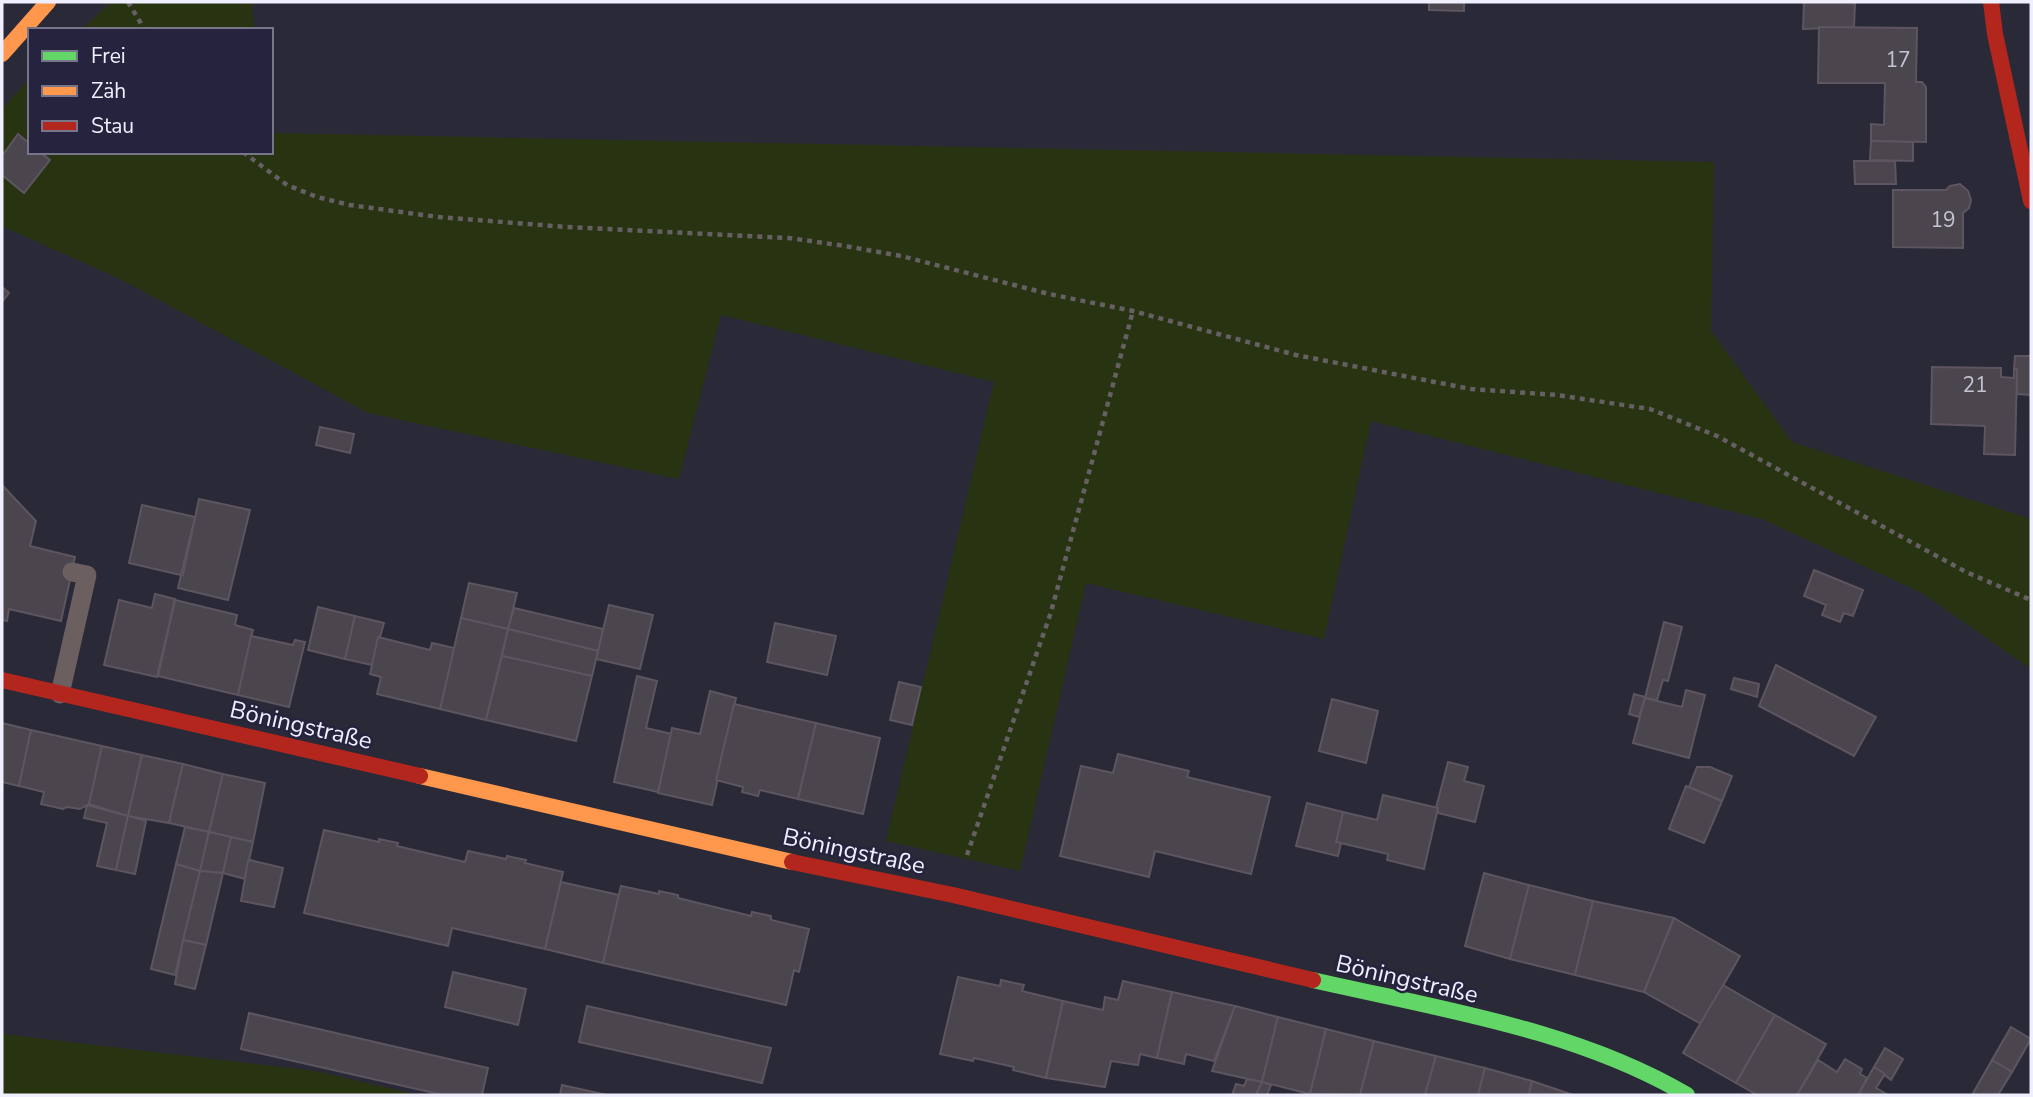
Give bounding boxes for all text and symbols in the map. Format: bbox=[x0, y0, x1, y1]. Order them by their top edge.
legend bbox=[28, 28, 273, 154]
text: Frei bbox=[91, 42, 126, 70]
house number: 17 bbox=[1885, 46, 1911, 74]
text: Zäh bbox=[91, 77, 126, 105]
text: Stau bbox=[91, 112, 134, 140]
house number: 19 bbox=[1930, 206, 1956, 234]
house number: 21 bbox=[1962, 371, 1988, 399]
street label: Böningstraße bbox=[227, 693, 375, 757]
street label: Böningstraße bbox=[780, 820, 928, 882]
street label: Böningstraße bbox=[1333, 947, 1481, 1011]

